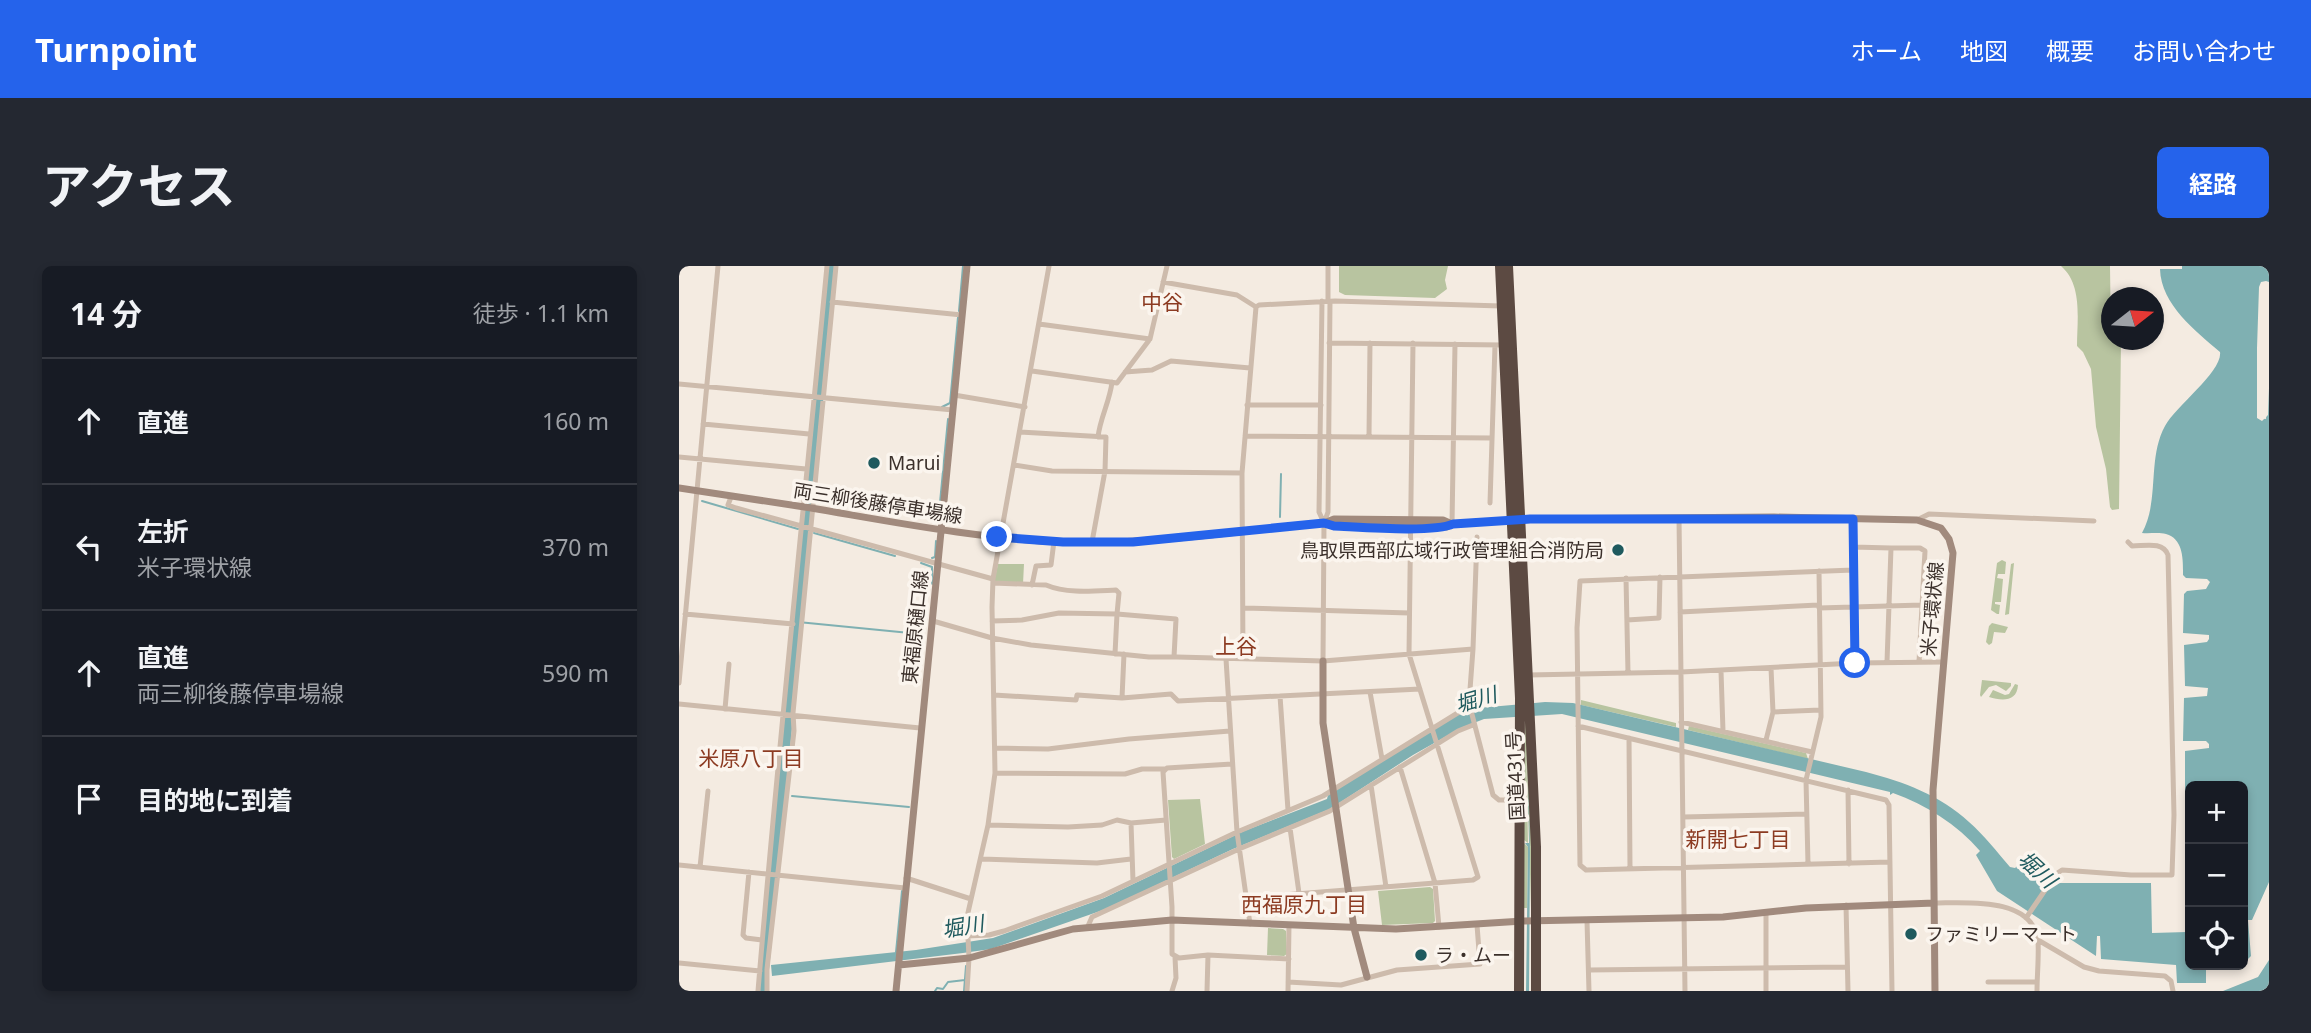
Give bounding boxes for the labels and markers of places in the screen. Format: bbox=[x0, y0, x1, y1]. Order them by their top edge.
place label: Marui bbox=[888, 450, 940, 476]
marker: Marui bbox=[866, 455, 882, 471]
place label: 鳥取県西部広域行政管理組合消防局 bbox=[1300, 537, 1604, 563]
marker: 鳥取県西部広域行政管理組合消防局 bbox=[1610, 542, 1626, 558]
place label: ファミリーマート bbox=[1925, 921, 2077, 947]
marker: ファミリーマート bbox=[1903, 926, 1919, 942]
place label: ラ・ムー bbox=[1435, 942, 1511, 968]
marker: ラ・ムー bbox=[1413, 947, 1429, 963]

